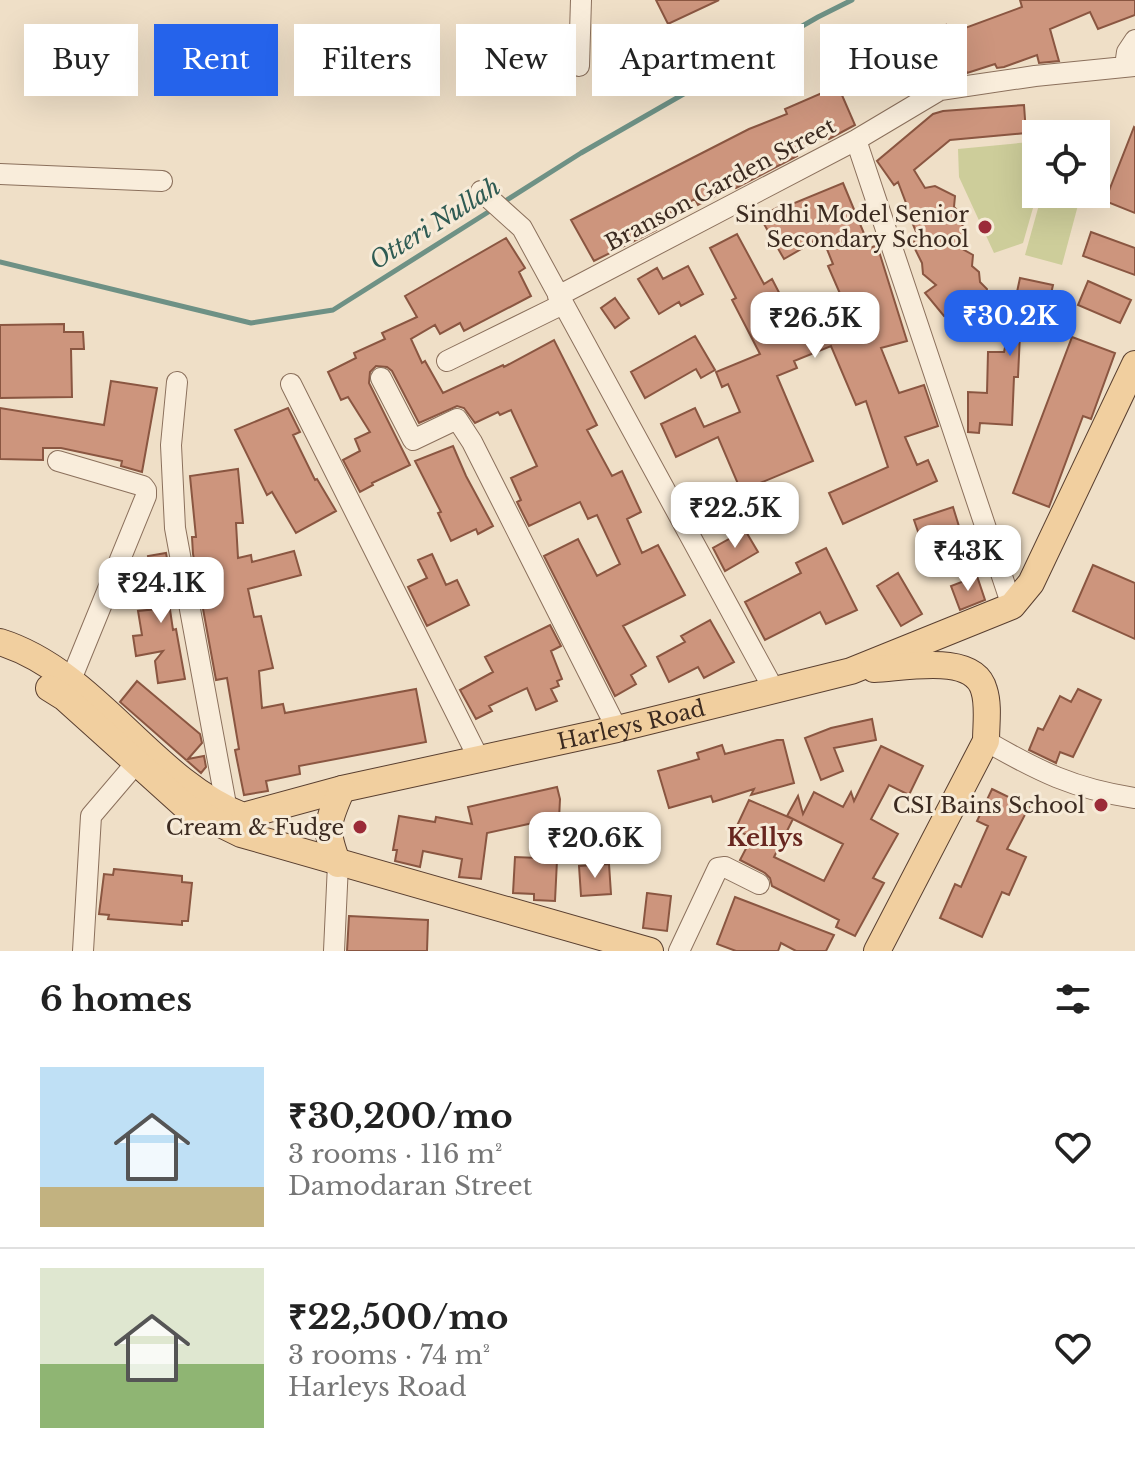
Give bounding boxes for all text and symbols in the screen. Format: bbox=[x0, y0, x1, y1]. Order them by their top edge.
chip: Buy bbox=[24, 24, 138, 96]
chip: Rent bbox=[154, 24, 278, 96]
chip: Filters bbox=[294, 24, 440, 96]
chip: New bbox=[456, 24, 576, 96]
chip: Apartment bbox=[592, 24, 804, 96]
chip: House bbox=[820, 24, 967, 96]
street label: Branson Garden Street bbox=[600, 112, 841, 257]
map controls bbox=[1022, 120, 1110, 208]
button: locate bbox=[1022, 120, 1110, 208]
water label: Otteri Nullah bbox=[364, 172, 506, 275]
place label: Sindhi Model Senior Secondary School bbox=[735, 201, 970, 253]
marker: Sindhi Model Senior Secondary School bbox=[976, 218, 994, 236]
pin: ₹30.2K bbox=[945, 290, 1075, 358]
pin: ₹26.5K bbox=[750, 292, 880, 360]
text: ₹30.2K bbox=[962, 300, 1058, 332]
text: ₹26.5K bbox=[769, 302, 861, 334]
pin: ₹22.5K bbox=[670, 482, 800, 550]
text: ₹22.5K bbox=[689, 492, 781, 524]
pin: ₹43K bbox=[921, 525, 1015, 593]
text: ₹43K bbox=[933, 535, 1003, 567]
pin: ₹24.1K bbox=[96, 557, 226, 625]
text: ₹24.1K bbox=[117, 567, 205, 599]
street label: Harleys Road bbox=[555, 695, 708, 756]
place label: CSI Bains School bbox=[893, 792, 1085, 819]
marker: CSI Bains School bbox=[1092, 796, 1110, 814]
pin: ₹20.6K bbox=[530, 812, 660, 880]
place label: Cream & Fudge bbox=[166, 814, 344, 841]
marker: Cream & Fudge bbox=[351, 818, 369, 836]
text: ₹20.6K bbox=[547, 822, 643, 854]
district label: Kellys bbox=[727, 823, 803, 852]
icon: filters bbox=[1051, 977, 1095, 1021]
text: 6 homes bbox=[40, 978, 192, 1020]
text: ₹30,200/mo bbox=[288, 1095, 513, 1137]
icon: home bbox=[104, 1099, 200, 1195]
icon: heart bbox=[1051, 1125, 1095, 1169]
text: 3 rooms · 116 m² bbox=[288, 1138, 502, 1170]
text: Damodaran Street bbox=[288, 1170, 532, 1202]
text: ₹22,500/mo bbox=[288, 1296, 508, 1338]
icon: home bbox=[104, 1300, 200, 1396]
icon: heart bbox=[1051, 1326, 1095, 1370]
text: 3 rooms · 74 m² bbox=[288, 1339, 490, 1371]
text: Harleys Road bbox=[288, 1371, 467, 1403]

